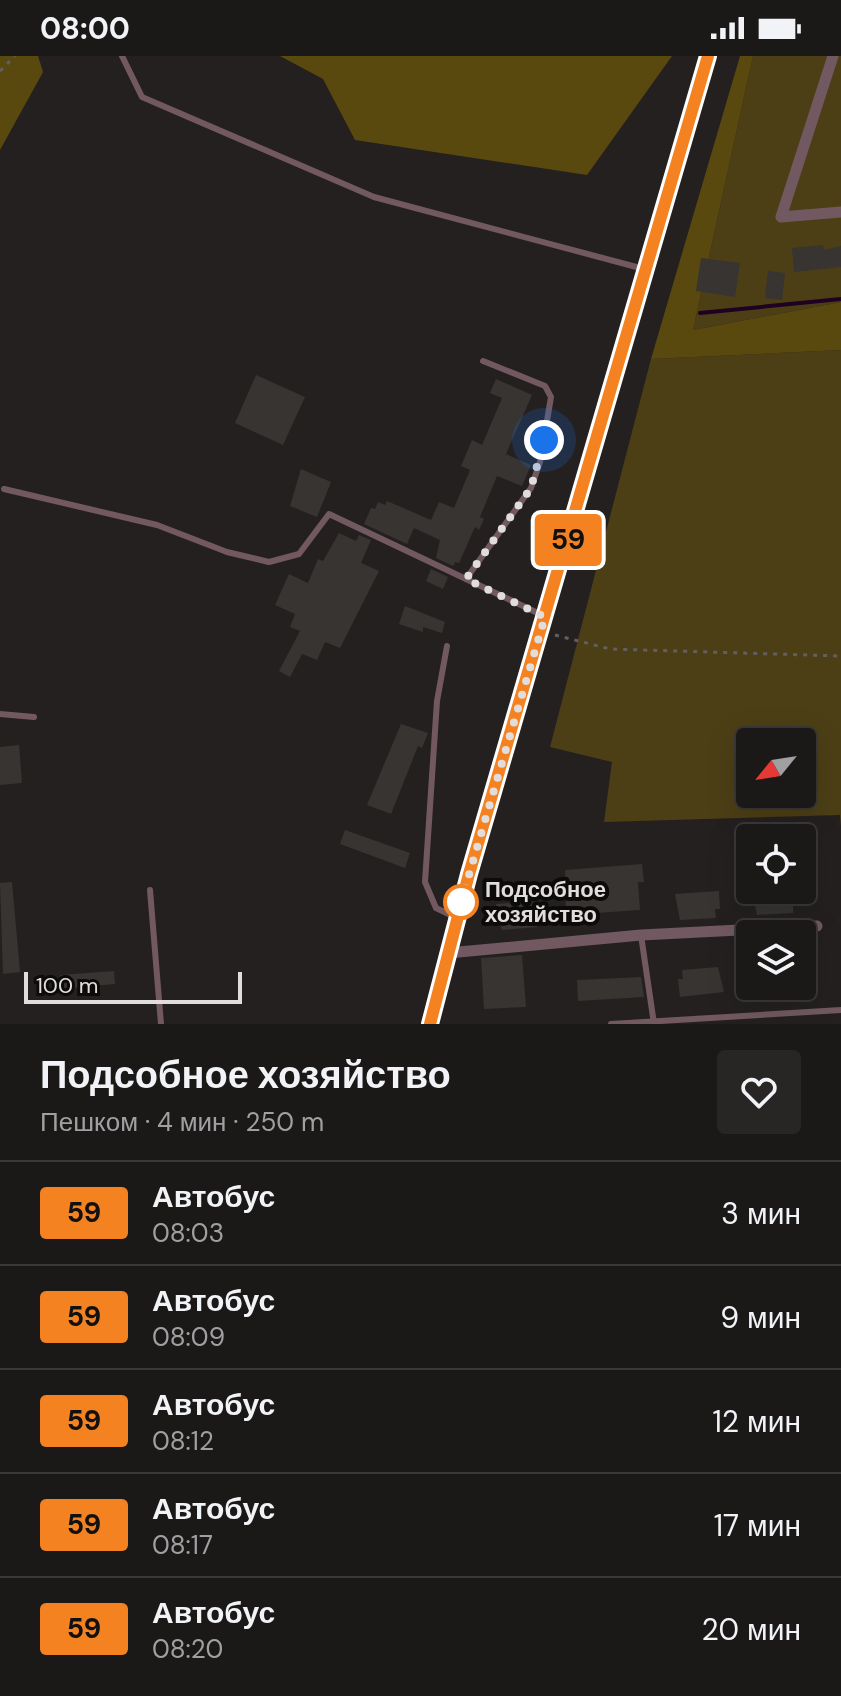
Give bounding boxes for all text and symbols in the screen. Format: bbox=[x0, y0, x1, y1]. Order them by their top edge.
text: 08:00 bbox=[40, 9, 130, 48]
your location bbox=[524, 420, 564, 460]
line badge: 59 bbox=[532, 514, 604, 566]
text: 59 bbox=[551, 521, 585, 558]
north arrow bbox=[736, 728, 816, 808]
map controls bbox=[736, 728, 816, 1000]
button: locate bbox=[736, 824, 816, 904]
place label: Подсобное хозяйство bbox=[485, 875, 606, 929]
marker: Подсобное хозяйство bbox=[444, 885, 478, 919]
button: layers bbox=[736, 920, 816, 1000]
scale bar bbox=[24, 968, 242, 1004]
text: 100 m bbox=[36, 971, 98, 1000]
text: Подсобное хозяйство bbox=[40, 1050, 451, 1100]
button: heart bbox=[717, 1050, 801, 1134]
text: Пешком · 4 мин · 250 m bbox=[40, 1105, 324, 1139]
text: Автобус bbox=[152, 1177, 275, 1216]
text: 59 bbox=[67, 1194, 101, 1231]
text: 3 мин bbox=[721, 1194, 801, 1233]
text: 08:03 bbox=[152, 1216, 224, 1250]
text: Автобус bbox=[152, 1281, 275, 1320]
text: 59 bbox=[67, 1298, 101, 1335]
text: 9 мин bbox=[720, 1298, 801, 1337]
text: 08:09 bbox=[152, 1320, 225, 1354]
text: Автобус bbox=[152, 1385, 275, 1424]
text: 59 bbox=[67, 1402, 101, 1439]
text: 12 мин bbox=[712, 1402, 801, 1441]
text: 08:12 bbox=[152, 1424, 214, 1458]
text: Автобус bbox=[152, 1489, 275, 1528]
text: 59 bbox=[67, 1506, 101, 1543]
text: 17 мин bbox=[714, 1506, 801, 1545]
text: 08:17 bbox=[152, 1528, 213, 1562]
text: Автобус bbox=[152, 1593, 275, 1632]
text: 59 bbox=[67, 1610, 101, 1647]
text: 20 мин bbox=[702, 1610, 801, 1649]
text: 08:20 bbox=[152, 1632, 223, 1666]

